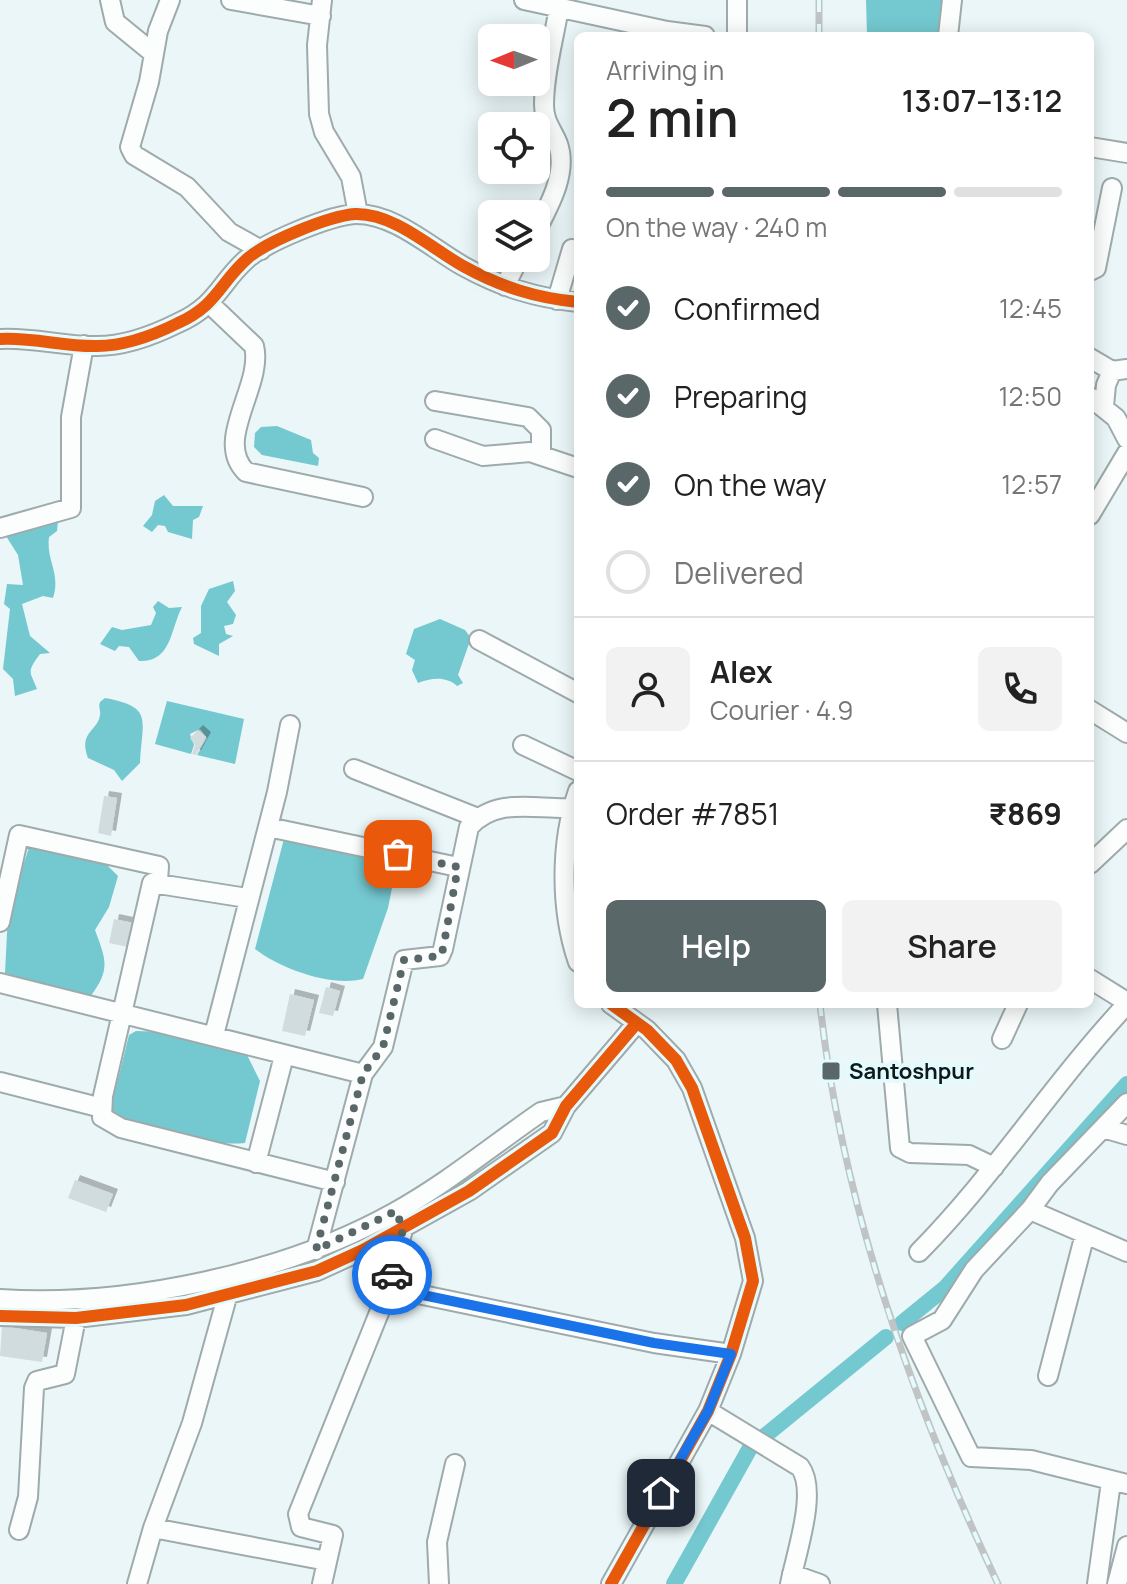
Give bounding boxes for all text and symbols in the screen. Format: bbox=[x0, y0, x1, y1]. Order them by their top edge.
north arrow bbox=[478, 24, 550, 96]
map controls bbox=[478, 24, 550, 272]
text: Arriving in bbox=[606, 52, 724, 88]
text: 13:07–13:12 bbox=[902, 80, 1062, 121]
text: 2 min bbox=[606, 82, 739, 153]
button: locate bbox=[478, 112, 550, 184]
button: layers bbox=[478, 200, 550, 272]
text: On the way · 240 m bbox=[606, 209, 827, 245]
icon: check bbox=[606, 286, 650, 330]
text: Confirmed bbox=[674, 288, 821, 329]
text: 12:45 bbox=[999, 290, 1062, 326]
icon: check bbox=[606, 374, 650, 418]
text: Preparing bbox=[674, 376, 808, 417]
text: 12:50 bbox=[998, 378, 1062, 414]
icon: check bbox=[606, 462, 650, 506]
text: On the way bbox=[674, 464, 827, 505]
text: 12:57 bbox=[1001, 466, 1062, 502]
text: Delivered bbox=[674, 552, 804, 593]
button: person bbox=[606, 647, 690, 731]
button: phone bbox=[978, 647, 1062, 731]
text: Alex bbox=[710, 651, 773, 692]
text: Courier · 4.9 bbox=[710, 692, 853, 728]
text: Order #7851 bbox=[606, 793, 779, 834]
text: ₹869 bbox=[989, 793, 1062, 834]
pin bbox=[364, 820, 432, 888]
icon: bag bbox=[376, 832, 420, 876]
button: Help bbox=[606, 900, 826, 992]
button: Share bbox=[842, 900, 1062, 992]
place label: Santoshpur bbox=[849, 1056, 974, 1086]
marker: Santoshpur bbox=[820, 1060, 842, 1082]
courier bbox=[352, 1235, 432, 1315]
icon: car bbox=[370, 1253, 414, 1297]
pin bbox=[627, 1459, 695, 1527]
icon: home bbox=[639, 1471, 683, 1515]

